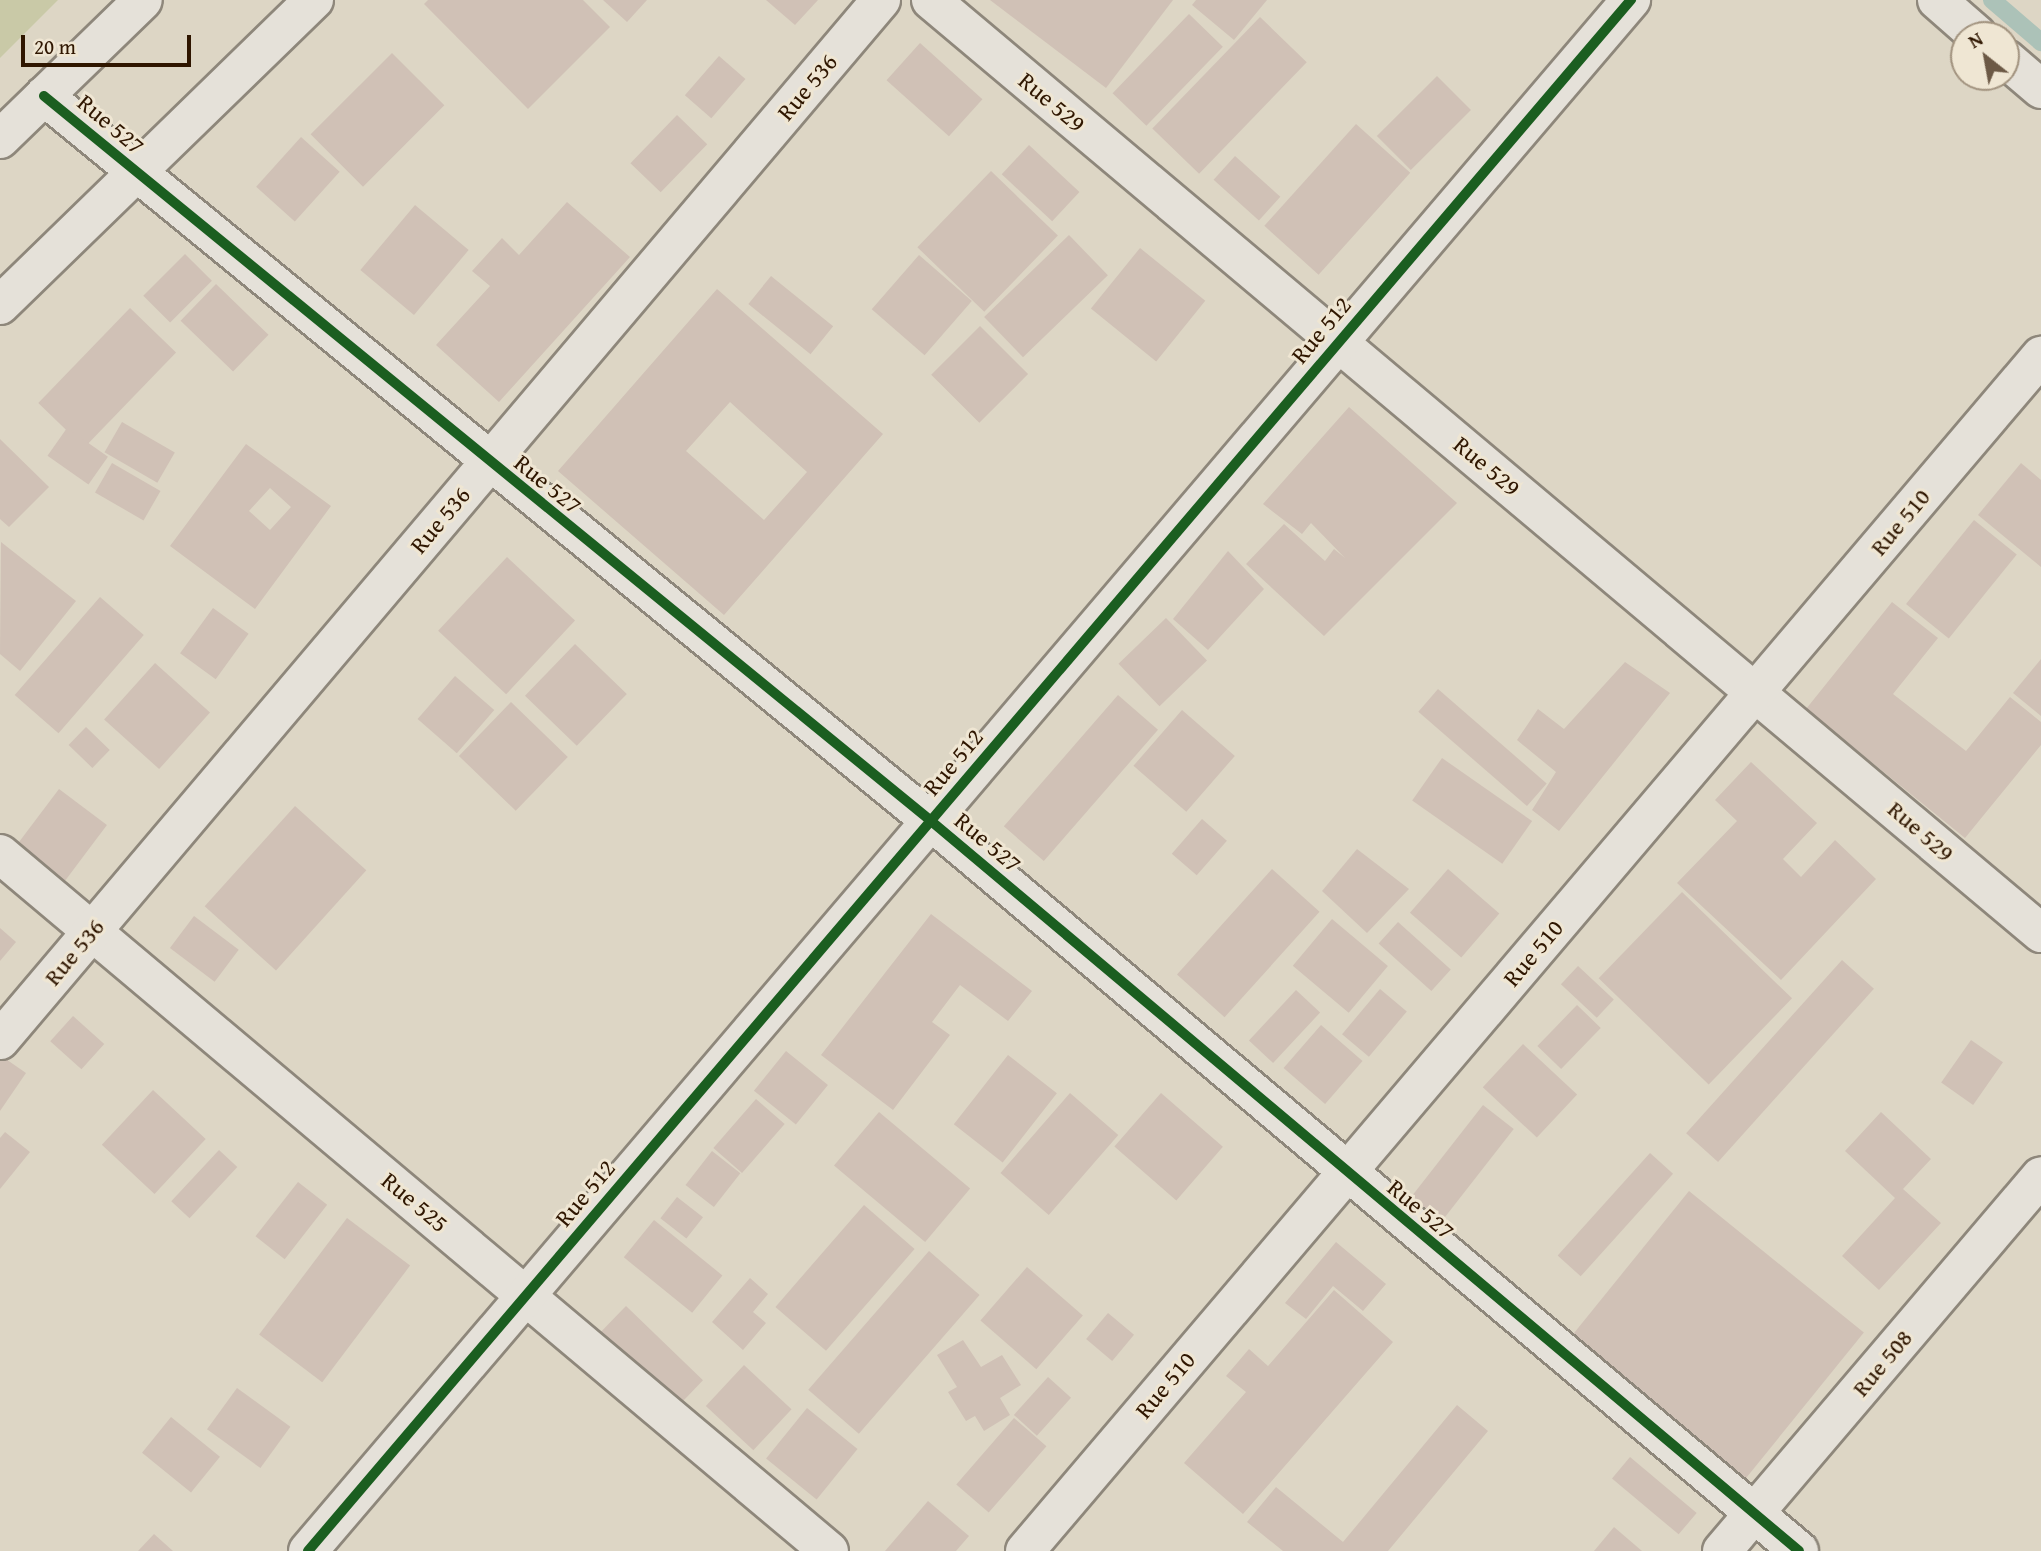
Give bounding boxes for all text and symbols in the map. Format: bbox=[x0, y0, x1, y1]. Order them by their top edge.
scale bar bbox=[24, 21, 194, 65]
north arrow bbox=[1950, 21, 2020, 91]
text: N bbox=[1963, 24, 1988, 55]
text: 20 m bbox=[34, 31, 76, 62]
street label: Rue 536 bbox=[771, 48, 843, 126]
street label: Rue 529 bbox=[1013, 66, 1091, 138]
street label: Rue 527 bbox=[72, 88, 150, 160]
street label: Rue 512 bbox=[1285, 291, 1357, 369]
street label: Rue 529 bbox=[1448, 430, 1526, 502]
street label: Rue 527 bbox=[509, 448, 587, 520]
street label: Rue 536 bbox=[404, 481, 476, 559]
street label: Rue 510 bbox=[1864, 483, 1936, 561]
street label: Rue 512 bbox=[917, 723, 989, 801]
street label: Rue 529 bbox=[1882, 795, 1960, 867]
street label: Rue 527 bbox=[949, 806, 1027, 878]
street label: Rue 536 bbox=[38, 913, 110, 991]
street label: Rue 510 bbox=[1497, 914, 1569, 992]
street label: Rue 512 bbox=[549, 1154, 621, 1232]
street label: Rue 525 bbox=[376, 1166, 454, 1238]
street label: Rue 527 bbox=[1382, 1173, 1460, 1245]
street label: Rue 508 bbox=[1846, 1324, 1918, 1402]
street label: Rue 510 bbox=[1129, 1346, 1201, 1424]

